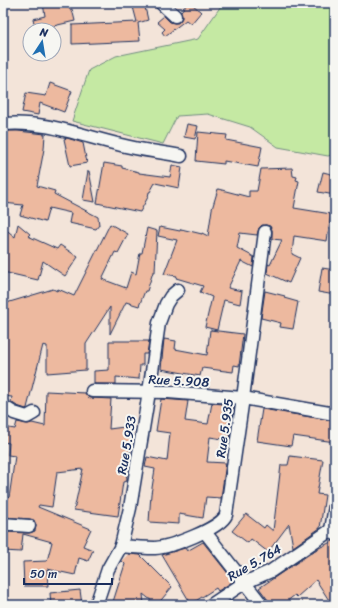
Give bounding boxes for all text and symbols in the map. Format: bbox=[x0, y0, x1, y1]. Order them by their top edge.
north arrow bbox=[22, 22, 62, 62]
text: N bbox=[37, 22, 50, 43]
street label: Rue 5.908 bbox=[148, 367, 210, 394]
street label: Rue 5.935 bbox=[209, 397, 240, 459]
street label: Rue 5.933 bbox=[110, 414, 143, 476]
street label: Rue 5.764 bbox=[223, 538, 286, 587]
scale bar bbox=[24, 560, 112, 586]
text: 50 m bbox=[30, 563, 57, 585]

